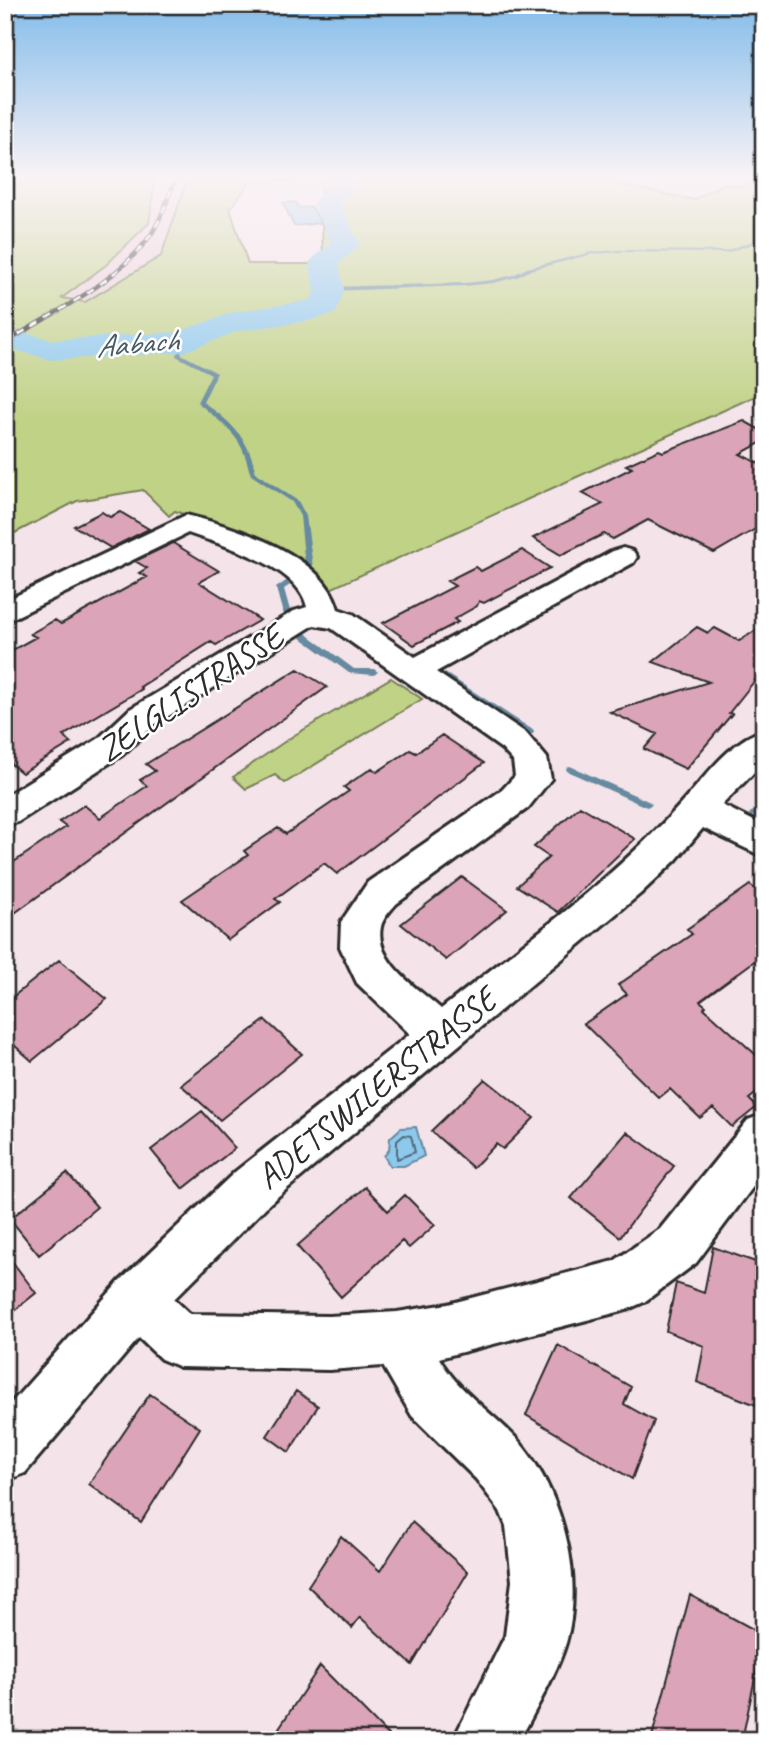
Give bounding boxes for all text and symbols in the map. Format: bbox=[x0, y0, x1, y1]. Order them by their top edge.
water label: Aabach bbox=[94, 319, 182, 367]
street label: ZELGLISTRASSE bbox=[88, 612, 295, 772]
street label: ADETSWILERSTRASSE bbox=[247, 974, 509, 1199]

